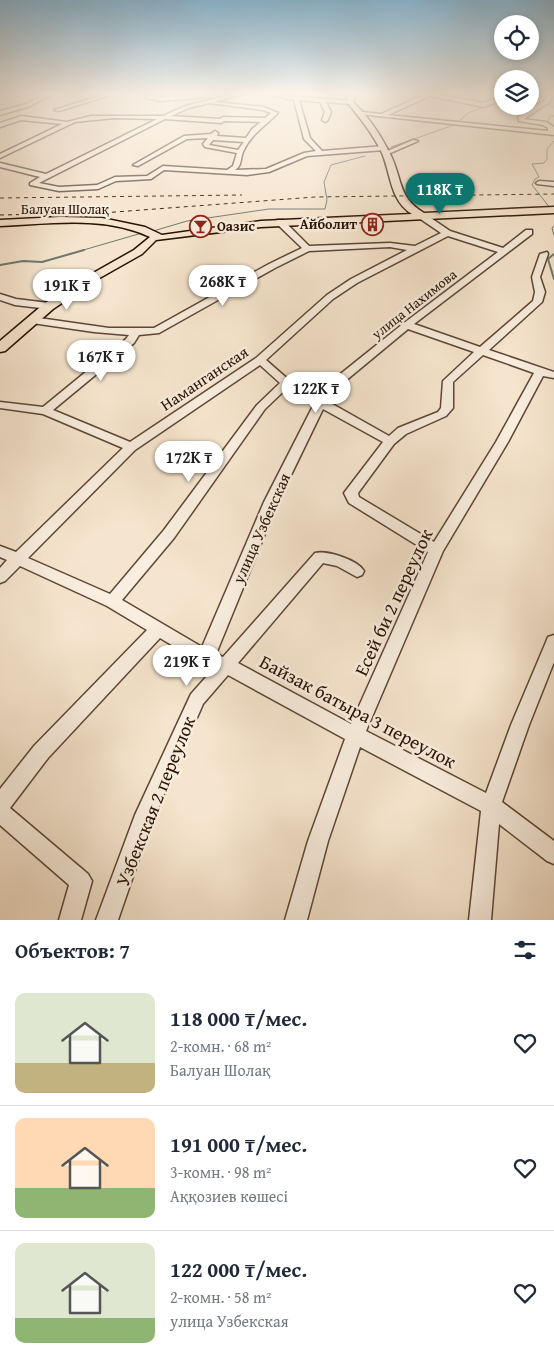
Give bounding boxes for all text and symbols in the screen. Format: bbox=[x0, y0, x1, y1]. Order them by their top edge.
map controls bbox=[494, 15, 539, 115]
button: locate bbox=[494, 15, 539, 60]
button: layers bbox=[494, 70, 539, 115]
pin: 118K ₸ bbox=[399, 172, 481, 215]
text: 118K ₸ bbox=[417, 177, 463, 201]
street label: Балуан Шолақ bbox=[21, 199, 110, 219]
building icon: Айболит bbox=[361, 212, 385, 236]
bar icon: Оазис bbox=[189, 214, 213, 238]
place label: Айболит bbox=[300, 214, 358, 234]
place label: Оазис bbox=[217, 216, 255, 236]
pin: 268K ₸ bbox=[182, 264, 264, 307]
street label: улица Нахимова bbox=[366, 264, 461, 344]
pin: 191K ₸ bbox=[26, 268, 108, 311]
text: 268K ₸ bbox=[200, 269, 246, 293]
text: 191K ₸ bbox=[44, 273, 90, 297]
pin: 167K ₸ bbox=[60, 340, 142, 382]
street label: Наманганская bbox=[155, 340, 253, 416]
text: 167K ₸ bbox=[78, 344, 124, 368]
pin: 122K ₸ bbox=[275, 372, 357, 414]
text: 122K ₸ bbox=[293, 376, 339, 400]
pin: 172K ₸ bbox=[148, 440, 230, 483]
text: 172K ₸ bbox=[166, 445, 212, 469]
street label: улица Узбекская bbox=[225, 469, 296, 588]
street label: Есей би 2 переулок bbox=[347, 524, 439, 680]
pin: 219K ₸ bbox=[146, 644, 228, 687]
street label: Байзак батыра 3 переулок bbox=[255, 647, 461, 775]
text: 219K ₸ bbox=[164, 649, 210, 673]
street label: Узбекская 2 переулок bbox=[108, 712, 202, 890]
text: Объектов: 7 bbox=[15, 935, 130, 966]
icon: filters bbox=[511, 936, 539, 964]
text: 118 000 ₸/мес. bbox=[170, 1003, 307, 1034]
icon: home bbox=[55, 1013, 115, 1073]
icon: heart bbox=[511, 1029, 539, 1057]
text: 2-комн. · 68 m² bbox=[170, 1034, 271, 1058]
text: Балуан Шолақ bbox=[170, 1058, 271, 1082]
text: 191 000 ₸/мес. bbox=[170, 1129, 307, 1160]
icon: home bbox=[55, 1138, 115, 1198]
icon: heart bbox=[511, 1154, 539, 1182]
text: 3-комн. · 98 m² bbox=[170, 1160, 271, 1184]
text: Аққозиев көшесі bbox=[170, 1184, 288, 1208]
text: 122 000 ₸/мес. bbox=[170, 1254, 307, 1285]
icon: home bbox=[55, 1263, 115, 1323]
icon: heart bbox=[511, 1279, 539, 1307]
text: 2-комн. · 58 m² bbox=[170, 1285, 271, 1309]
text: улица Узбекская bbox=[170, 1309, 289, 1333]

